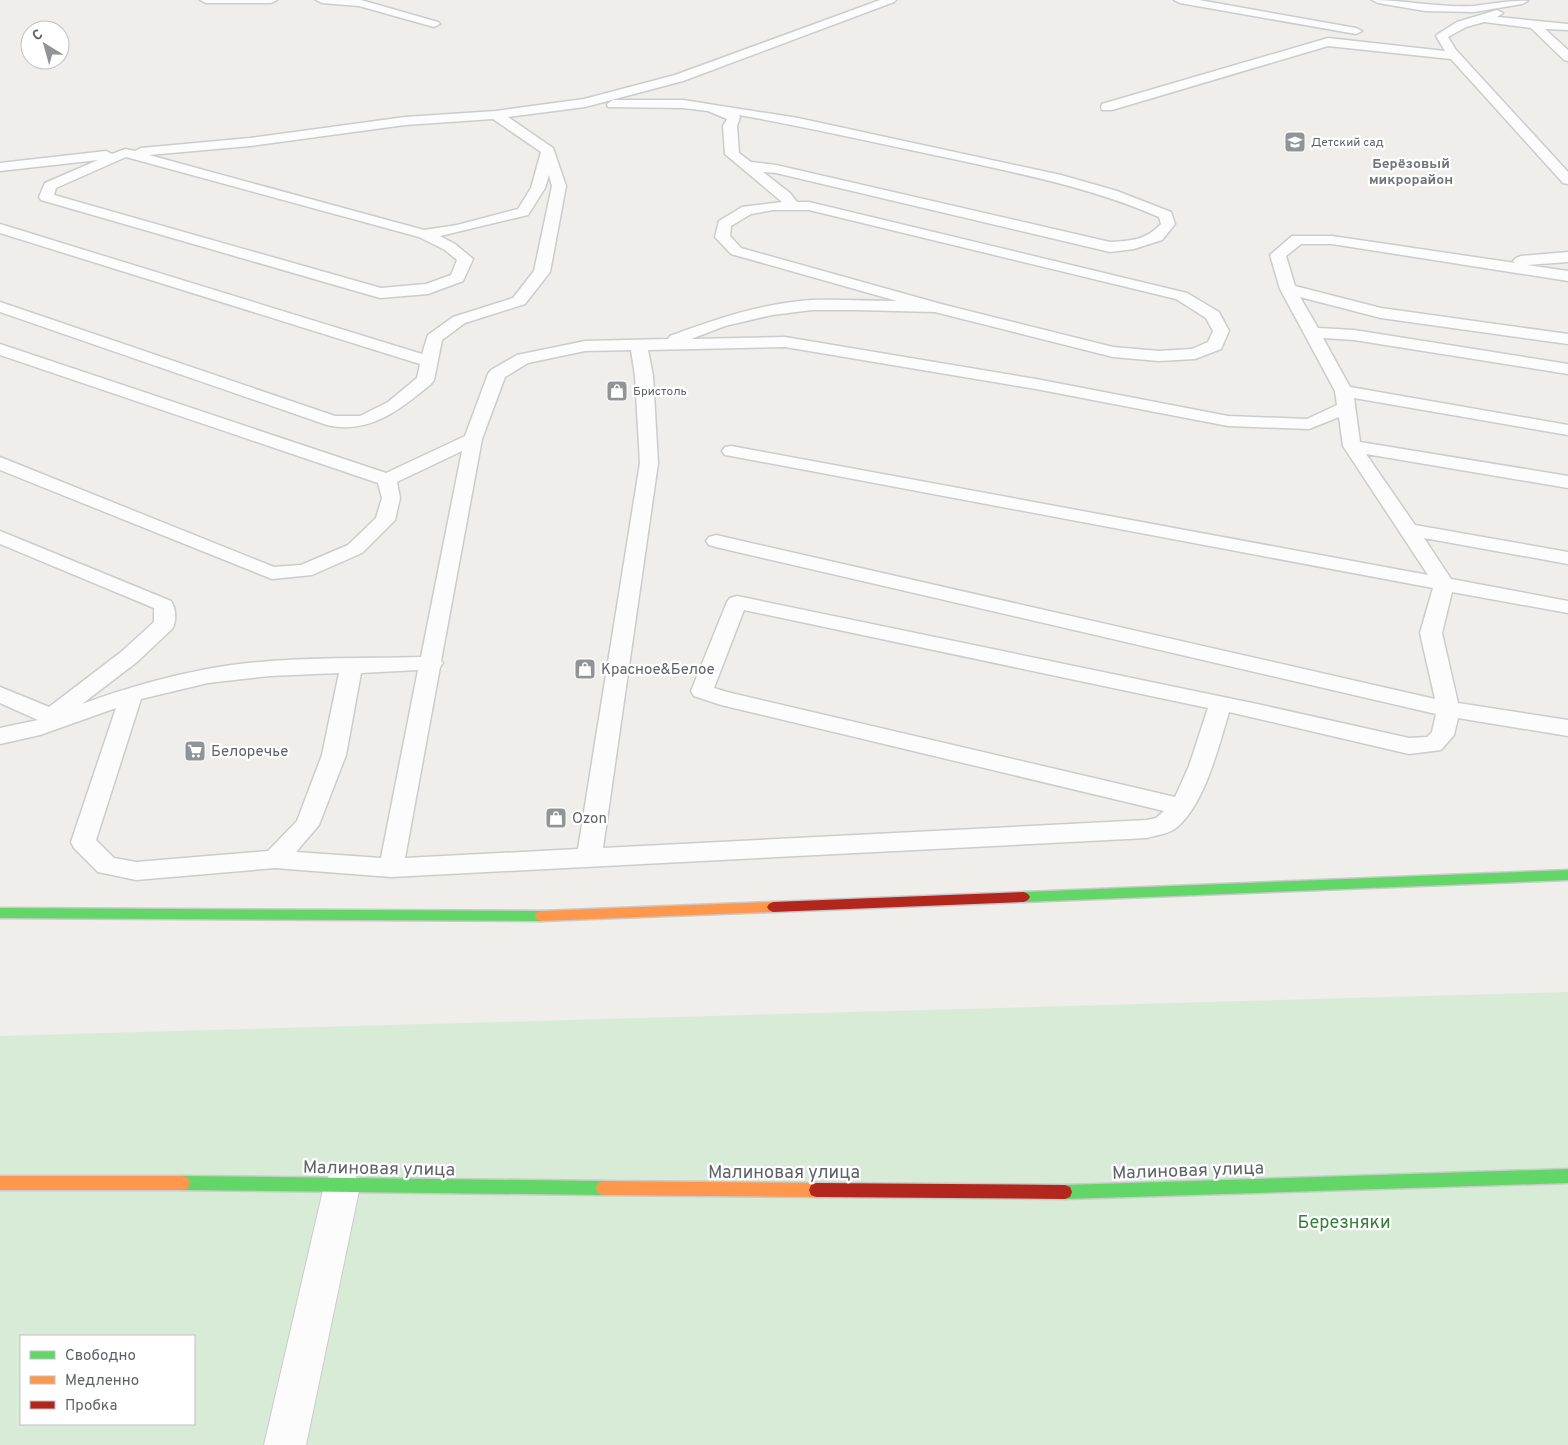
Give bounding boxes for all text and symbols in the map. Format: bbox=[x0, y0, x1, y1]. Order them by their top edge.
north arrow bbox=[20, 20, 70, 70]
text: С bbox=[29, 26, 47, 45]
school or university icon: Детский сад bbox=[1283, 130, 1307, 154]
place label: Детский сад bbox=[1311, 135, 1384, 151]
district label: Берёзовый микрорайон bbox=[1369, 156, 1453, 189]
shop icon: Бристоль bbox=[605, 379, 629, 403]
place label: Бристоль bbox=[633, 384, 687, 400]
shop icon: Красное&Белое bbox=[573, 657, 597, 681]
place label: Красное&Белое bbox=[601, 661, 715, 680]
supermarket icon: Белоречье bbox=[183, 739, 207, 763]
place label: Белоречье bbox=[211, 743, 288, 762]
shop icon: Ozon bbox=[544, 806, 568, 830]
place label: Ozon bbox=[572, 810, 607, 829]
street label: Малиновая улица bbox=[303, 1157, 455, 1182]
street label: Малиновая улица bbox=[1112, 1157, 1264, 1186]
street label: Малиновая улица bbox=[708, 1162, 860, 1185]
park label: Березняки bbox=[1297, 1212, 1391, 1235]
legend bbox=[20, 1335, 195, 1425]
text: Свободно bbox=[65, 1347, 136, 1366]
text: Медленно bbox=[65, 1372, 139, 1391]
text: Пробка bbox=[65, 1397, 117, 1416]

